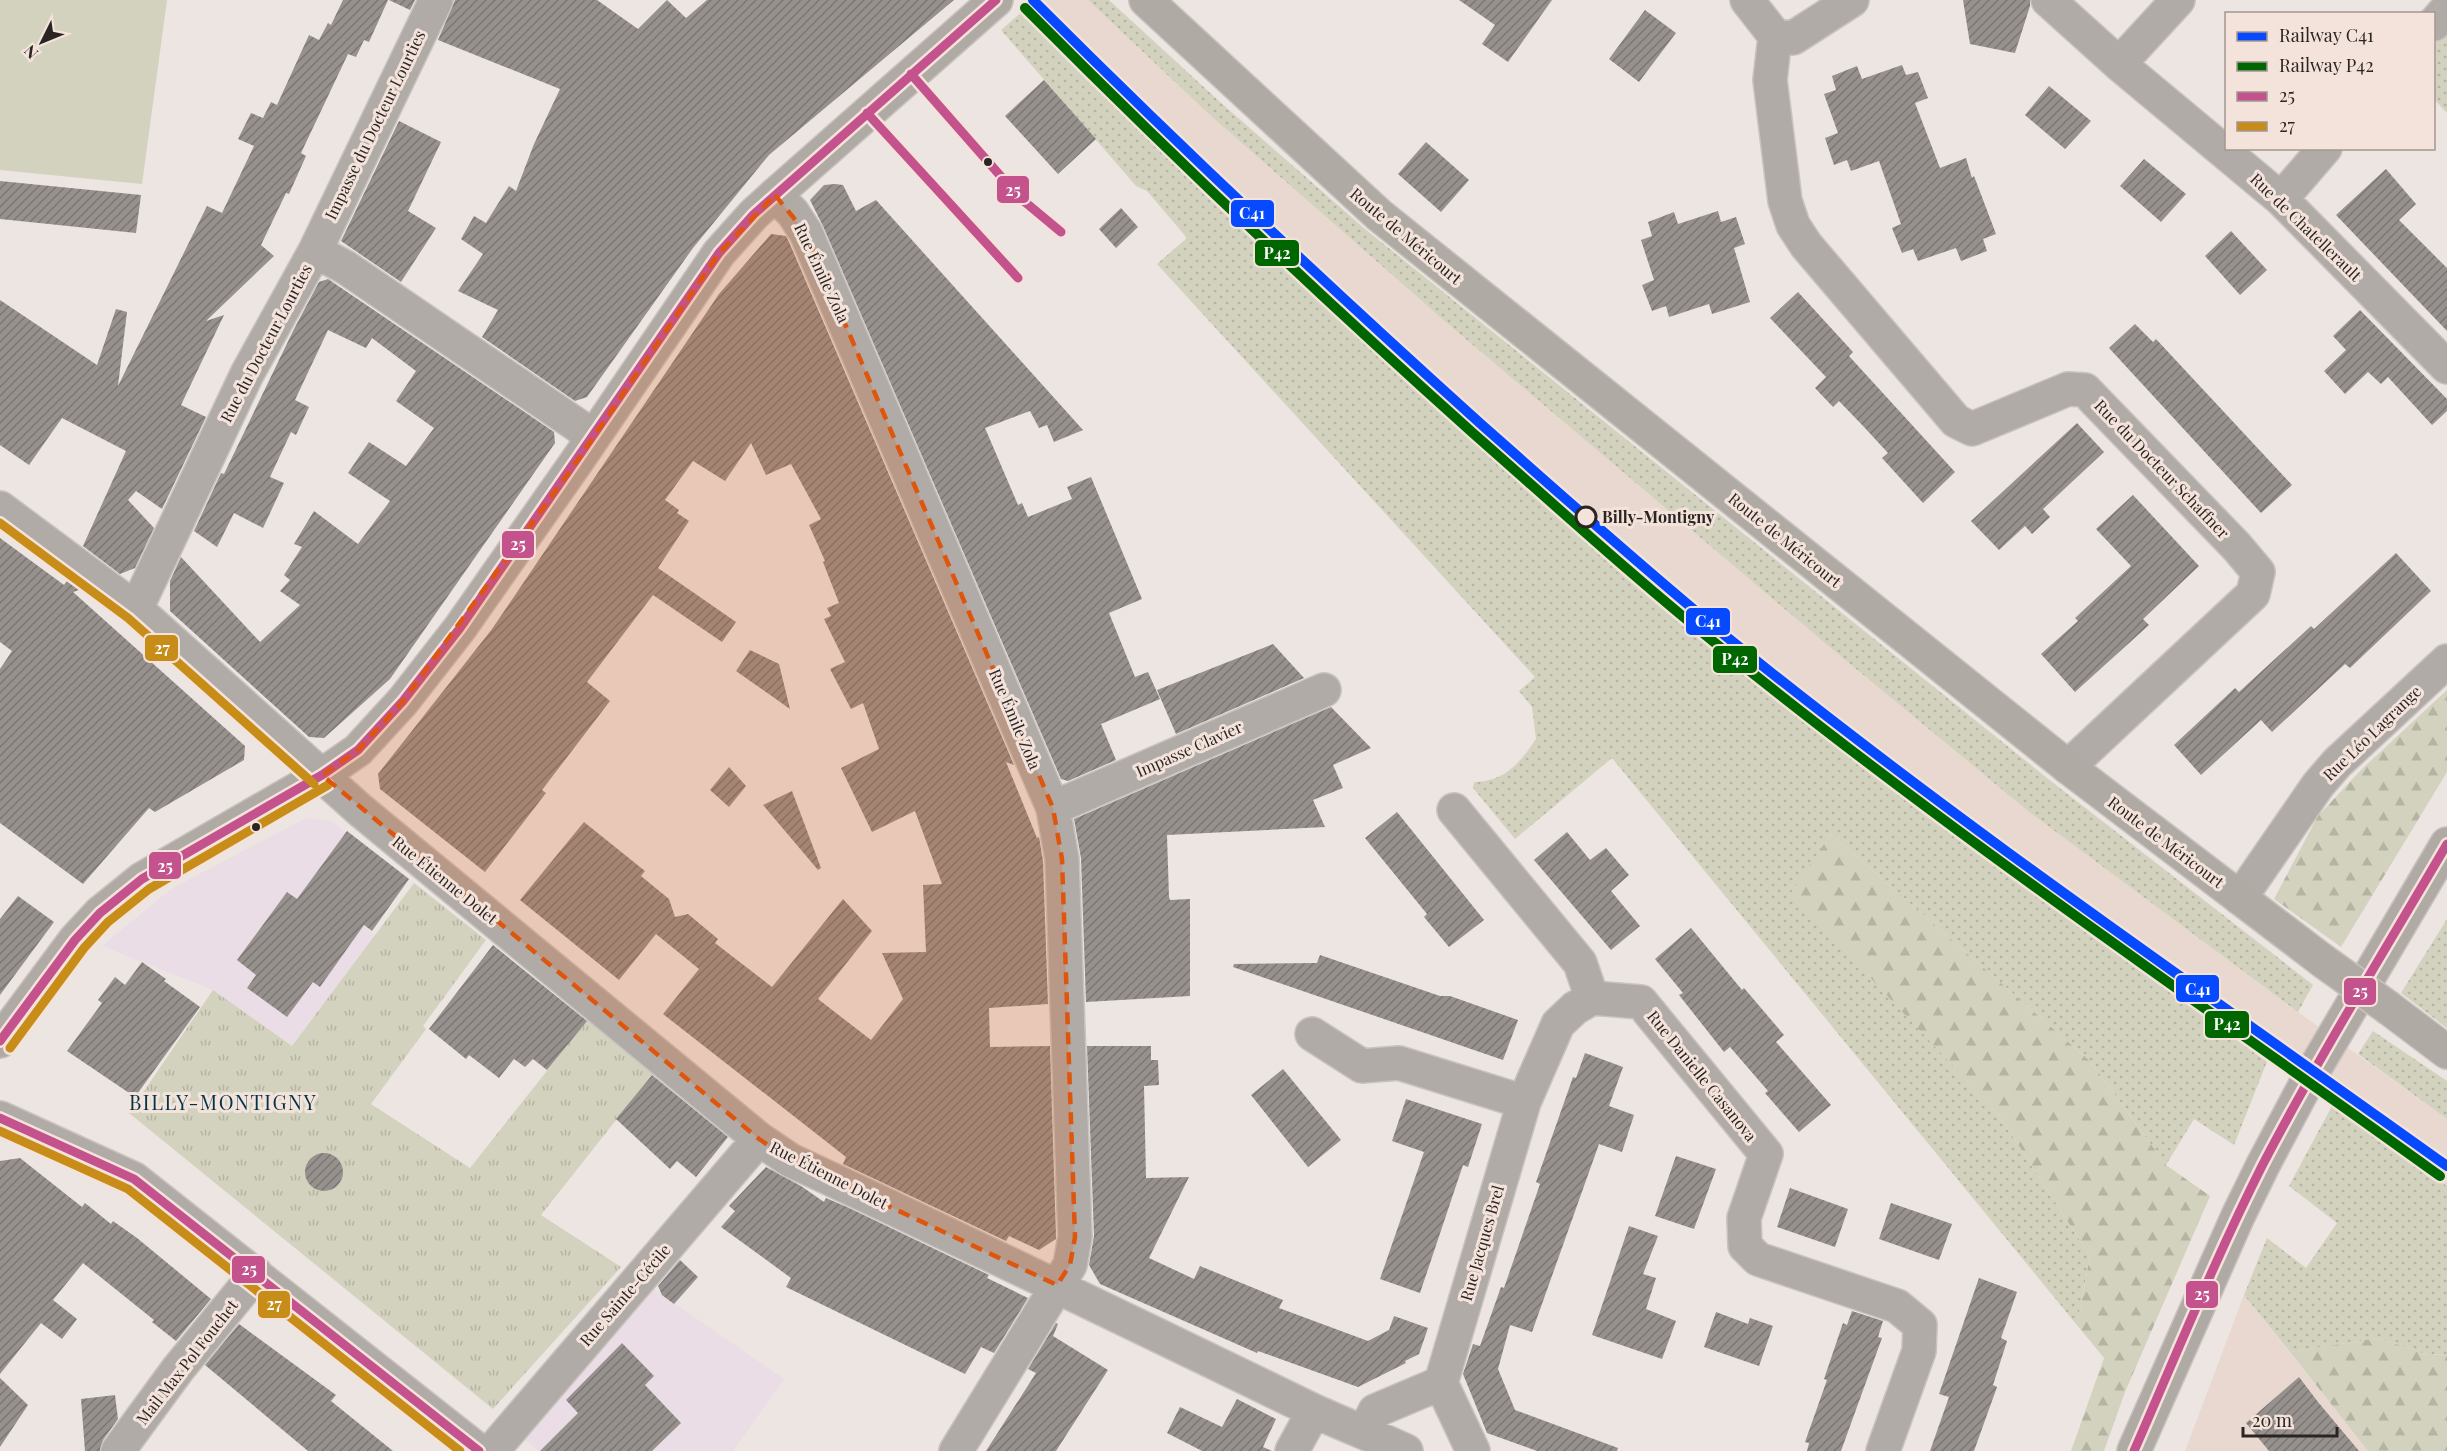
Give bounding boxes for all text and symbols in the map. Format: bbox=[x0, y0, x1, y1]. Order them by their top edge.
north arrow bbox=[12, 12, 72, 72]
legend bbox=[2225, 12, 2435, 150]
text: Railway C41 bbox=[2279, 23, 2374, 47]
street label: Impasse du Docteur Lourties bbox=[320, 27, 430, 223]
text: N bbox=[19, 41, 42, 64]
text: Railway P42 bbox=[2279, 53, 2374, 77]
text: 25 bbox=[2279, 83, 2295, 107]
text: 27 bbox=[2279, 113, 2296, 137]
unlabelled marker bbox=[982, 156, 994, 168]
street label: Rue de Chatellerault bbox=[2246, 168, 2367, 285]
line badge: 25 bbox=[996, 175, 1030, 204]
text: 25 bbox=[1005, 179, 1021, 200]
street label: Route de Méricourt bbox=[1346, 183, 1467, 289]
line badge: C41 bbox=[1230, 199, 1275, 228]
text: C41 bbox=[1239, 202, 1265, 223]
street label: Rue Émile Zola bbox=[790, 220, 855, 326]
line badge: P42 bbox=[1254, 239, 1300, 267]
text: P42 bbox=[1263, 242, 1291, 263]
street label: Rue du Docteur Lourties bbox=[215, 260, 316, 426]
street label: Rue du Docteur Schaffner bbox=[2090, 395, 2234, 543]
street label: Route de Méricourt bbox=[1724, 487, 1846, 592]
marker: Billy-Montigny bbox=[1575, 506, 1597, 528]
place label: Billy-Montigny bbox=[1602, 506, 1715, 527]
line badge: 25 bbox=[501, 530, 535, 559]
text: 25 bbox=[510, 533, 526, 554]
line badge: C41 bbox=[1685, 607, 1731, 636]
text: C41 bbox=[1695, 610, 1721, 631]
line badge: 27 bbox=[144, 634, 179, 662]
text: 27 bbox=[154, 637, 171, 658]
line badge: P42 bbox=[1712, 645, 1758, 674]
text: P42 bbox=[1721, 648, 1749, 669]
street label: Rue Émile Zola bbox=[985, 665, 1046, 772]
street label: Rue Léo Lagrange bbox=[2318, 680, 2425, 785]
street label: Impasse Clavier bbox=[1132, 716, 1245, 781]
street label: Route de Méricourt bbox=[2104, 791, 2229, 892]
unlabelled marker bbox=[250, 821, 262, 833]
street label: Rue Étienne Dolet bbox=[388, 831, 502, 929]
line badge: 25 bbox=[148, 851, 182, 880]
text: 25 bbox=[157, 855, 173, 876]
line badge: C41 bbox=[2175, 974, 2220, 1003]
line badge: 25 bbox=[2343, 977, 2377, 1006]
text: C41 bbox=[2185, 978, 2211, 999]
text: 25 bbox=[2352, 980, 2368, 1001]
street label: Rue Danielle Casanova bbox=[1643, 1006, 1762, 1146]
line badge: P42 bbox=[2204, 1010, 2250, 1039]
text: P42 bbox=[2213, 1013, 2241, 1034]
district label: BILLY-MONTIGNY bbox=[129, 1088, 317, 1115]
street label: Rue Étienne Dolet bbox=[767, 1136, 892, 1213]
street label: Rue Jacques Brel bbox=[1455, 1182, 1508, 1303]
street label: Rue Sainte-Cécile bbox=[575, 1239, 675, 1350]
line badge: 25 bbox=[231, 1255, 266, 1284]
text: 25 bbox=[241, 1258, 257, 1279]
line badge: 25 bbox=[2185, 1280, 2219, 1309]
text: 25 bbox=[2194, 1283, 2210, 1304]
line badge: 27 bbox=[257, 1290, 291, 1319]
text: 27 bbox=[266, 1293, 283, 1314]
street label: Mail Max Pol Fouchet bbox=[131, 1295, 242, 1428]
scale bar bbox=[2243, 1400, 2338, 1438]
text: 20 m bbox=[2252, 1408, 2292, 1432]

